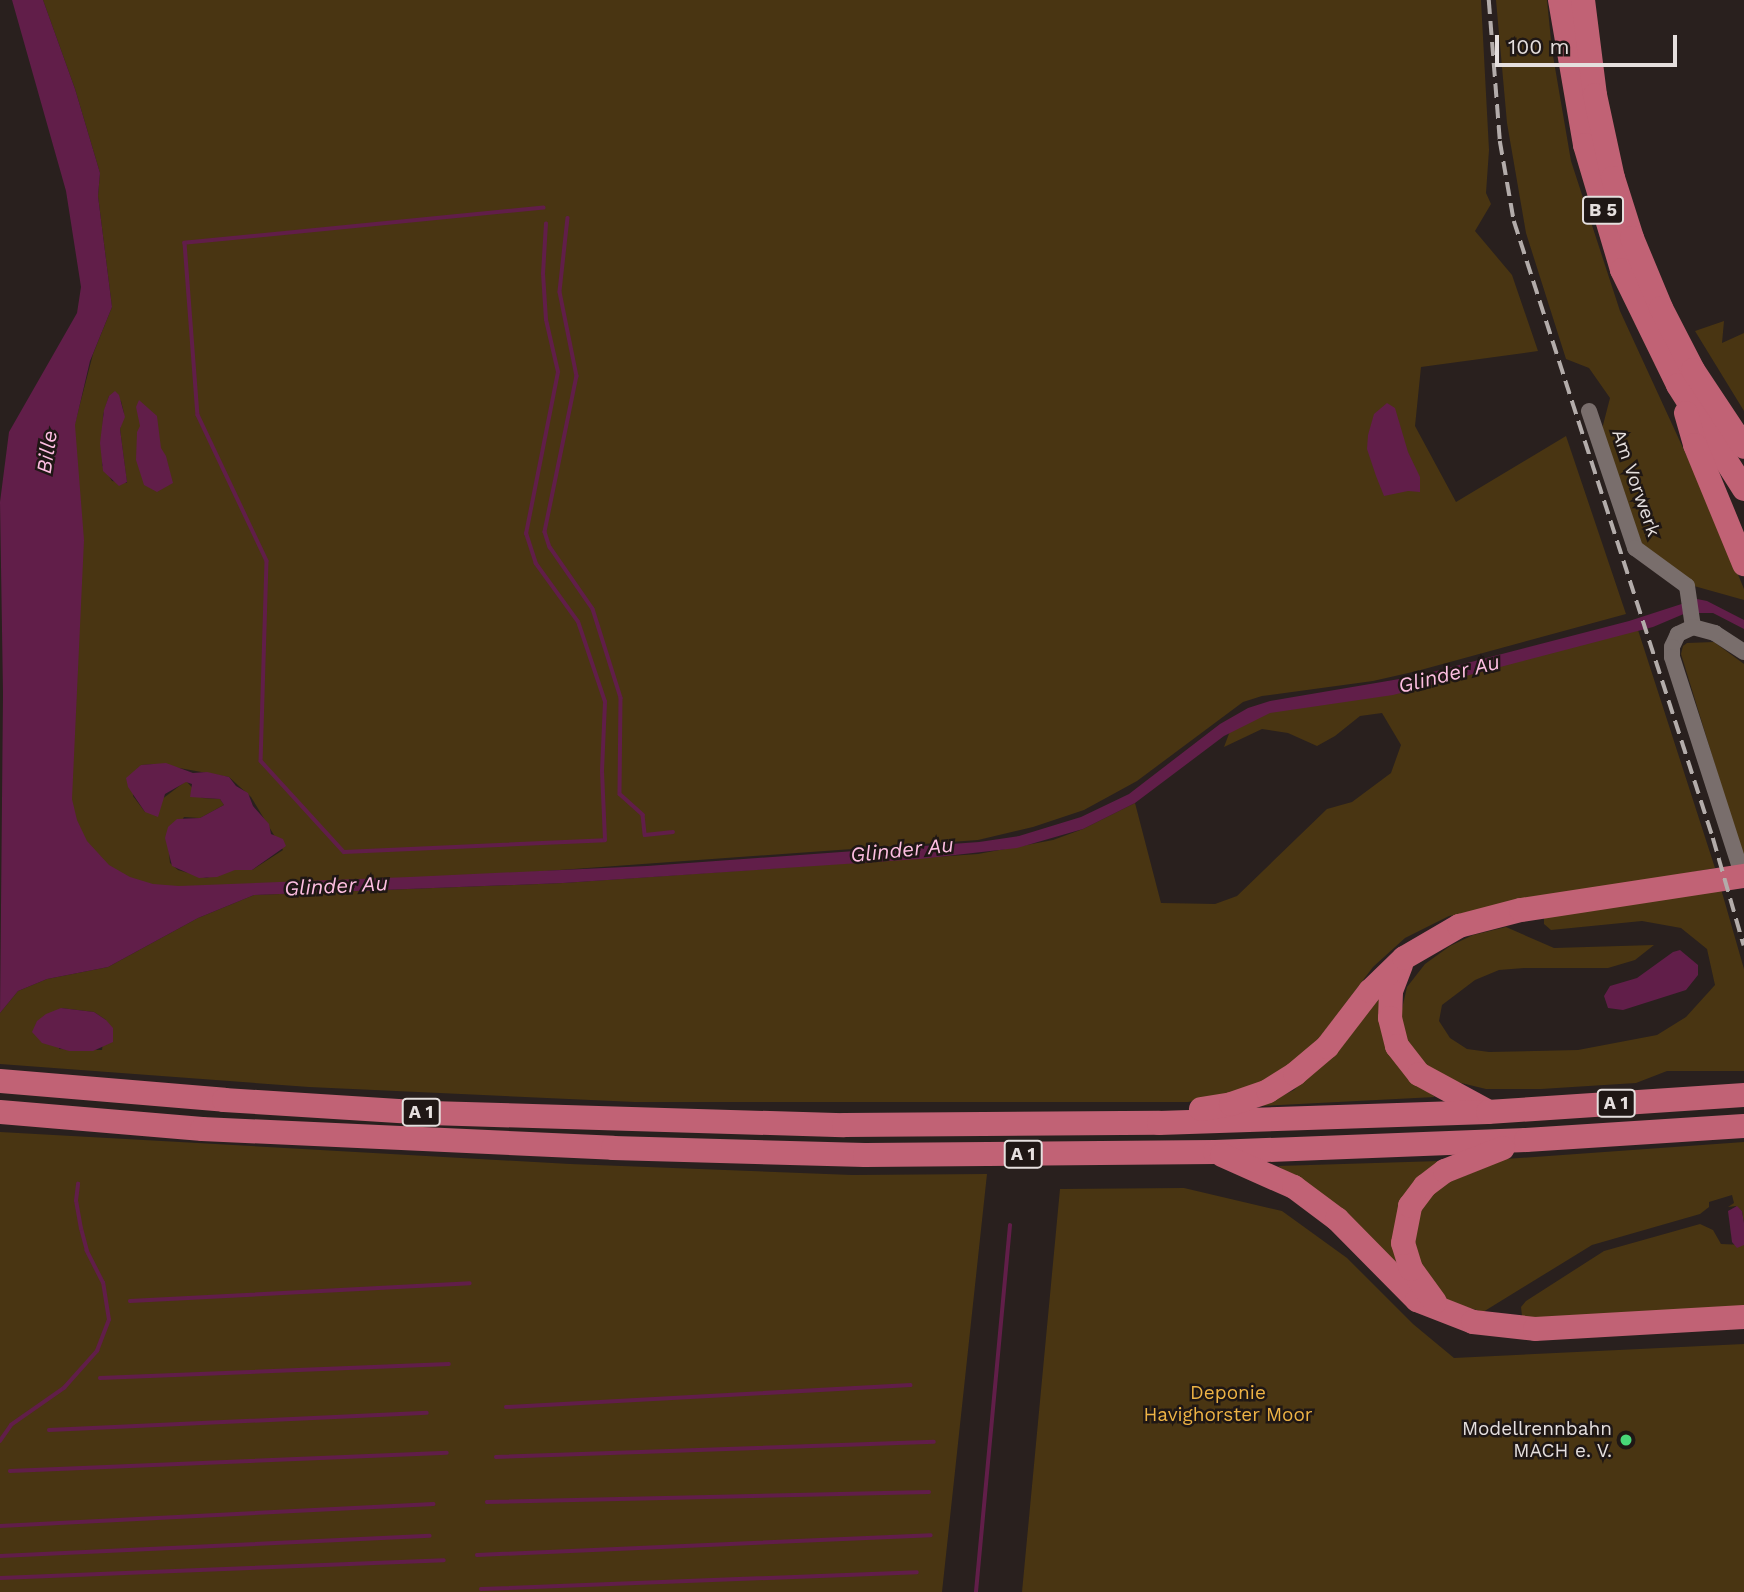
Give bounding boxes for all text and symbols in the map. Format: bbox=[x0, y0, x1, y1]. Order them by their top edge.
scale bar bbox=[1499, 21, 1681, 65]
text: 100 m bbox=[1508, 34, 1570, 59]
road number: B 5 bbox=[1582, 196, 1624, 224]
street label: Am Vorwerk bbox=[1607, 426, 1665, 540]
water label: Bille bbox=[31, 429, 63, 475]
water label: Glinder Au bbox=[1395, 649, 1503, 699]
water label: Glinder Au bbox=[848, 832, 956, 868]
water label: Glinder Au bbox=[283, 871, 389, 901]
road number: A 1 bbox=[1595, 1088, 1637, 1118]
road number: A 1 bbox=[400, 1098, 442, 1126]
road number: A 1 bbox=[1002, 1140, 1044, 1168]
park label: Deponie Havighorster Moor bbox=[1143, 1382, 1313, 1426]
place label: Modellrennbahn MACH e. V. bbox=[1462, 1418, 1612, 1462]
marker: Modellrennbahn MACH e. V. bbox=[1618, 1432, 1634, 1448]

